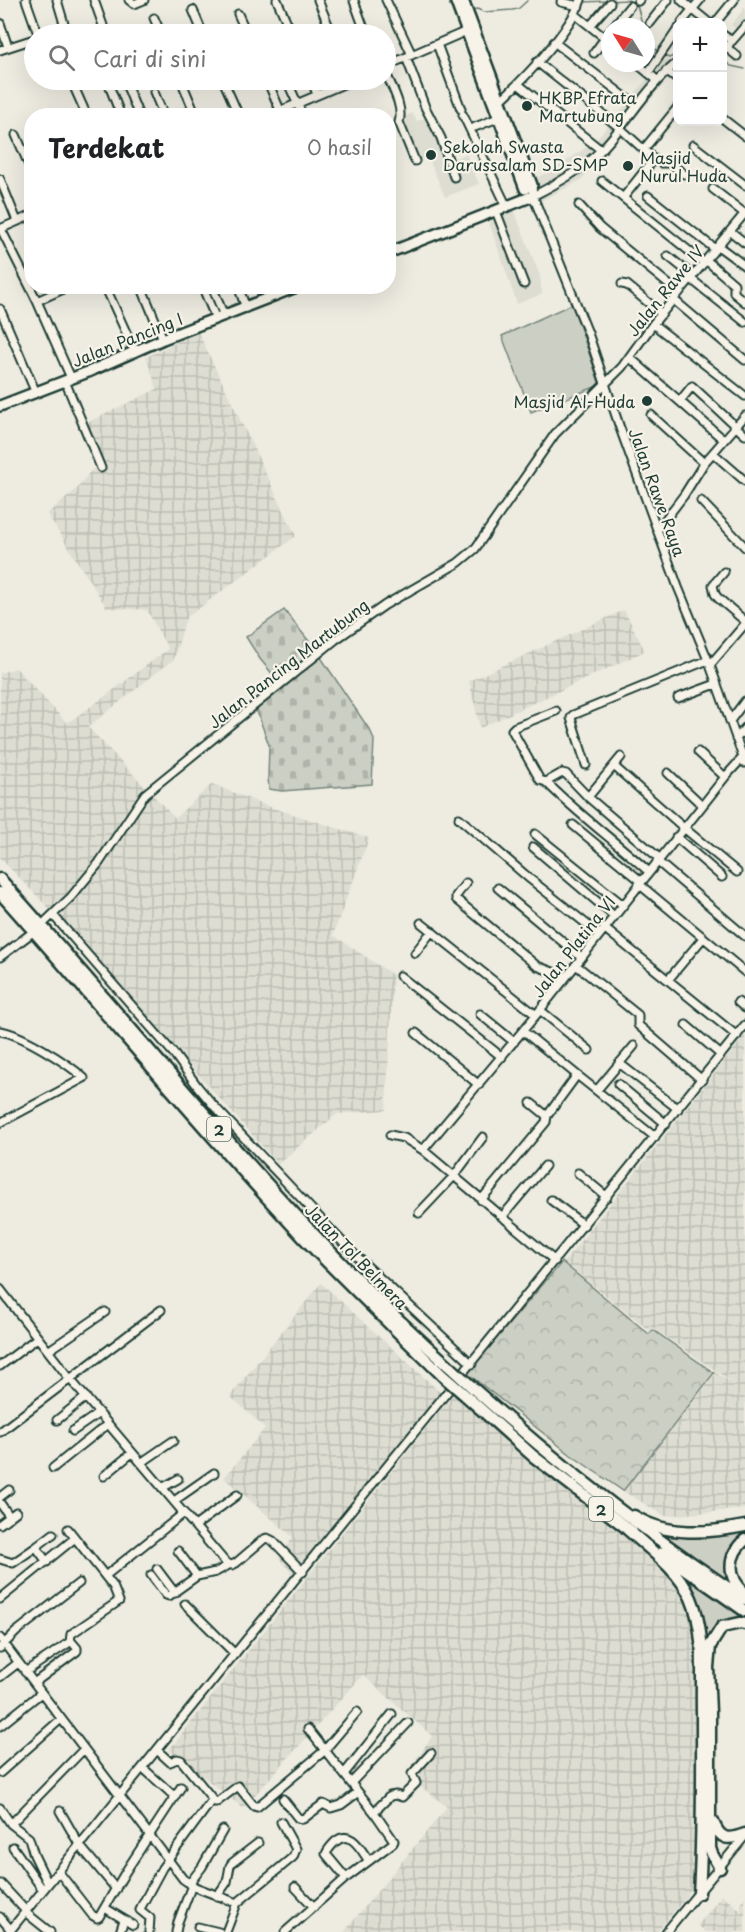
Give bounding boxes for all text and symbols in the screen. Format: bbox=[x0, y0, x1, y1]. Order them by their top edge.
north arrow bbox=[601, 18, 655, 72]
map controls bbox=[673, 18, 727, 126]
button: + bbox=[673, 18, 727, 72]
search box bbox=[24, 24, 396, 90]
icon: search bbox=[45, 41, 78, 74]
text: Cari di sini bbox=[93, 41, 206, 74]
button: − bbox=[673, 72, 727, 126]
place label: HKBP Efrata Martubung bbox=[539, 85, 637, 127]
marker: HKBP Efrata Martubung bbox=[520, 99, 534, 113]
text: Terdekat bbox=[48, 128, 165, 167]
text: 0 hasil bbox=[307, 132, 372, 162]
place label: Sekolah Swasta Darussalam SD-SMP bbox=[443, 134, 608, 176]
place label: Masjid Nurul Huda bbox=[640, 145, 728, 187]
marker: Sekolah Swasta Darussalam SD-SMP bbox=[424, 148, 438, 162]
marker: Masjid Nurul Huda bbox=[621, 159, 635, 173]
street label: Jalan Rawe IV bbox=[621, 239, 709, 341]
street label: Jalan Pancing I bbox=[68, 306, 186, 372]
place label: Masjid Al-Huda bbox=[514, 389, 635, 413]
marker: Masjid Al-Huda bbox=[640, 394, 654, 408]
street label: Jalan Rawe Raya bbox=[624, 424, 692, 560]
street label: Jalan Pancing Martubung bbox=[203, 593, 373, 733]
street label: Jalan Platina VI bbox=[526, 890, 620, 1002]
road number: 2 bbox=[207, 1117, 231, 1141]
street label: Jalan Tol Belmera bbox=[300, 1198, 414, 1315]
road number: 2 bbox=[589, 1497, 613, 1521]

